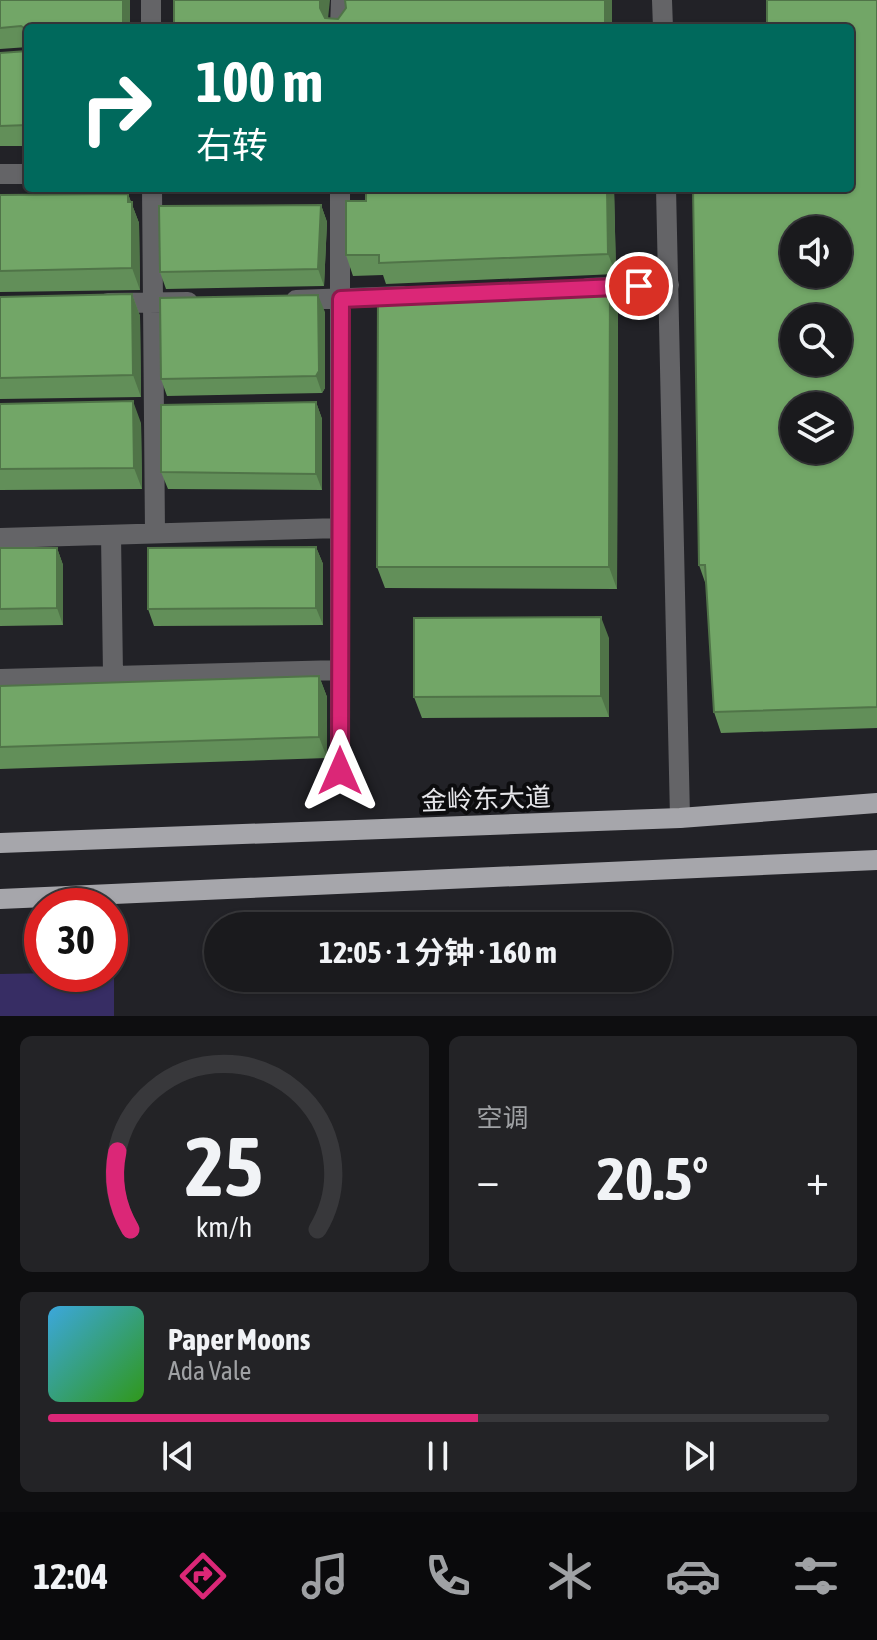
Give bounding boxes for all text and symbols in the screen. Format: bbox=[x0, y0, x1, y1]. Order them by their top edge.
text: 100 m bbox=[196, 50, 323, 114]
icon: right bbox=[64, 56, 168, 160]
text: 右转 bbox=[196, 124, 268, 166]
map controls bbox=[780, 216, 852, 464]
button: sound bbox=[780, 216, 852, 288]
pin bbox=[605, 252, 673, 320]
icon: arrive bbox=[617, 264, 661, 308]
button: search bbox=[780, 304, 852, 376]
button: layers bbox=[780, 392, 852, 464]
position arrow bbox=[298, 729, 382, 813]
street label: 金岭东大道 bbox=[421, 782, 551, 816]
speed limit sign: 30 bbox=[24, 888, 128, 992]
text: 12:05 · 1 分钟 · 160 m bbox=[319, 935, 557, 969]
text: 空调 bbox=[477, 1103, 529, 1133]
text: 25 bbox=[185, 1118, 263, 1214]
text: 20.5° bbox=[597, 1144, 709, 1213]
text: − bbox=[477, 1154, 499, 1204]
text: + bbox=[806, 1154, 829, 1204]
text: km/h bbox=[196, 1210, 253, 1243]
text: Paper Moons bbox=[168, 1322, 310, 1356]
text: Ada Vale bbox=[168, 1356, 251, 1386]
icon: previous bbox=[156, 1434, 200, 1478]
icon: pause bbox=[416, 1434, 460, 1478]
icon: next bbox=[677, 1434, 721, 1478]
icon: directions bbox=[175, 1548, 231, 1604]
icon: music bbox=[297, 1548, 353, 1604]
icon: phone bbox=[420, 1548, 476, 1604]
icon: climate bbox=[542, 1548, 598, 1604]
icon: car bbox=[665, 1548, 721, 1604]
icon: filters bbox=[788, 1548, 844, 1604]
text: 12:04 bbox=[33, 1555, 108, 1597]

